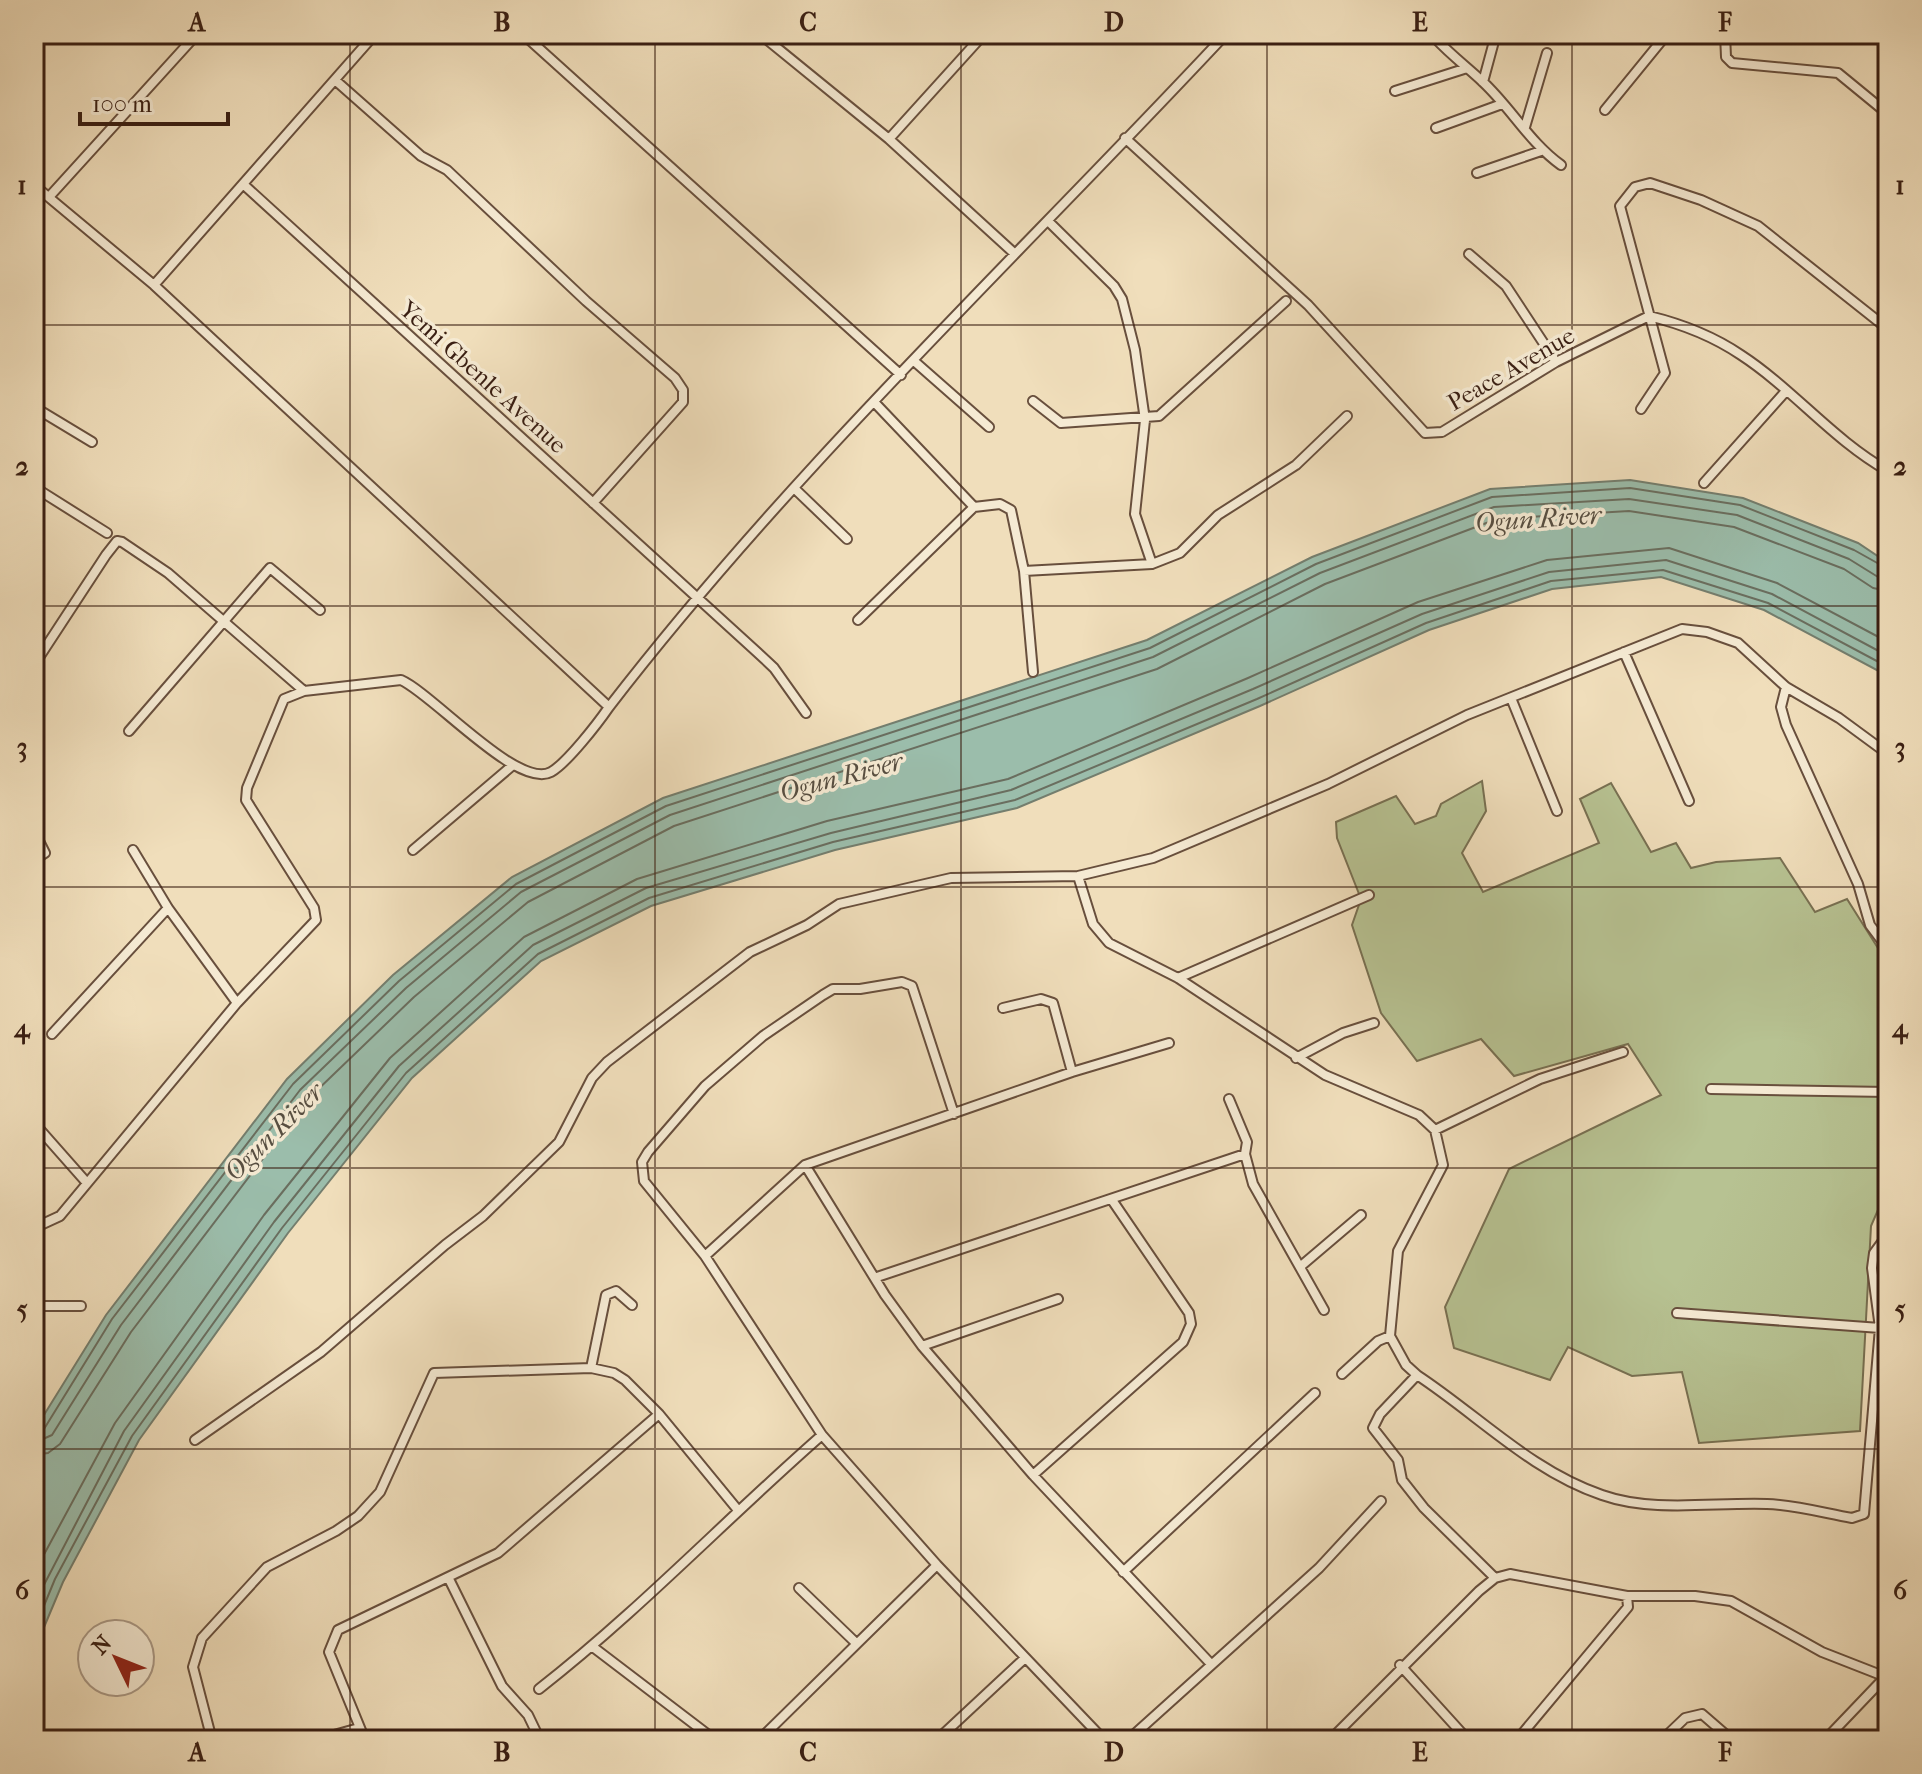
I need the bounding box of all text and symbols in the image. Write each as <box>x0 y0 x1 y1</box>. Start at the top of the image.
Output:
text: A <box>187 7 207 38</box>
text: B <box>494 7 511 38</box>
text: C <box>799 7 817 38</box>
text: D <box>1104 7 1124 38</box>
text: E <box>1412 7 1428 38</box>
text: F <box>1717 7 1732 38</box>
scale bar <box>80 76 228 126</box>
text: 100 m <box>92 90 152 118</box>
text: 1 <box>17 170 27 201</box>
text: 1 <box>1895 170 1905 201</box>
street label: Yemi Gbenle Avenue <box>393 294 572 459</box>
street label: Peace Avenue <box>1443 321 1580 417</box>
text: 2 <box>15 451 29 482</box>
text: 2 <box>1893 451 1907 482</box>
water label: Ogun River <box>1474 499 1604 539</box>
text: 3 <box>17 732 27 763</box>
text: 3 <box>1895 732 1905 763</box>
water label: Ogun River <box>776 745 908 808</box>
text: 4 <box>13 1013 31 1045</box>
text: 4 <box>1891 1013 1909 1045</box>
water label: Ogun River <box>218 1075 331 1188</box>
text: 5 <box>16 1294 28 1325</box>
text: 5 <box>1894 1294 1906 1325</box>
text: 6 <box>15 1575 30 1606</box>
text: 6 <box>1893 1575 1908 1606</box>
north arrow <box>76 1618 156 1698</box>
text: N <box>87 1630 118 1660</box>
text: A <box>187 1737 207 1768</box>
text: B <box>494 1737 511 1768</box>
text: C <box>799 1737 817 1768</box>
text: D <box>1104 1737 1124 1768</box>
text: E <box>1412 1737 1428 1768</box>
text: F <box>1717 1737 1732 1768</box>

